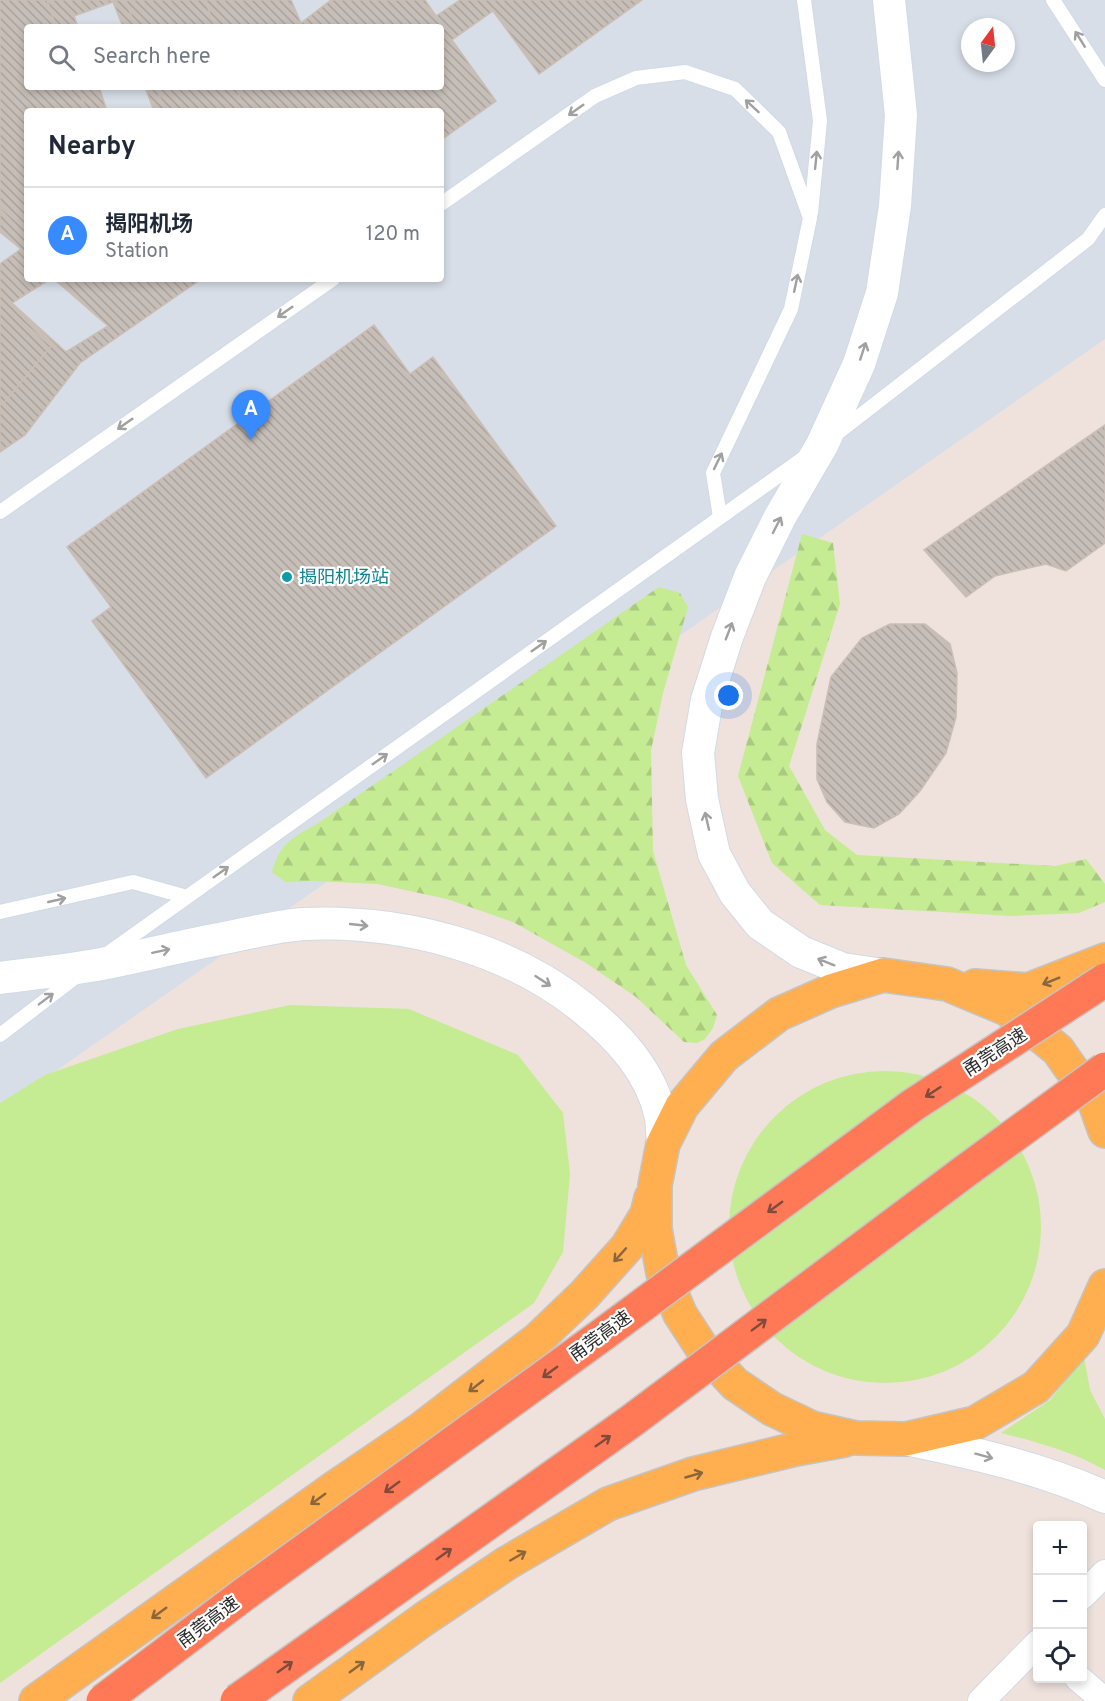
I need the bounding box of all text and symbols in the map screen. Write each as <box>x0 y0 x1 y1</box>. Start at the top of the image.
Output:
north arrow <box>961 18 1015 72</box>
search box <box>24 24 444 90</box>
one-way arrow <box>1073 31 1086 48</box>
icon: search <box>45 41 78 74</box>
text: Search here <box>93 44 211 71</box>
one-way arrow <box>745 99 760 113</box>
one-way arrow <box>568 104 584 116</box>
text: Nearby <box>48 131 136 164</box>
one-way arrow <box>811 150 822 170</box>
one-way arrow <box>893 150 904 170</box>
text: 揭阳机场 <box>105 212 193 239</box>
text: A <box>60 222 75 248</box>
text: 120 m <box>366 222 420 248</box>
text: Station <box>105 239 169 265</box>
one-way arrow <box>791 273 803 292</box>
one-way arrow <box>278 306 294 318</box>
one-way arrow <box>858 342 869 361</box>
pin: A <box>232 390 270 440</box>
one-way arrow <box>118 418 134 430</box>
one-way arrow <box>713 452 725 470</box>
one-way arrow <box>771 516 783 534</box>
place label: 揭阳机场站 <box>299 567 389 590</box>
marker: 揭阳机场站 <box>280 570 294 584</box>
one-way arrow <box>724 622 735 640</box>
one-way arrow <box>530 640 547 652</box>
your location <box>714 681 743 710</box>
one-way arrow <box>372 753 388 765</box>
one-way arrow <box>701 811 712 831</box>
one-way arrow <box>213 866 229 878</box>
one-way arrow <box>47 894 66 905</box>
one-way arrow <box>348 919 368 930</box>
one-way arrow <box>151 945 170 956</box>
one-way arrow <box>818 956 836 967</box>
one-way arrow <box>535 975 551 987</box>
one-way arrow <box>1042 977 1060 988</box>
one-way arrow <box>38 993 54 1006</box>
street label: 甬莞高速 <box>959 1024 1032 1083</box>
one-way arrow <box>925 1086 941 1098</box>
one-way arrow <box>767 1200 783 1213</box>
one-way arrow <box>613 1247 627 1262</box>
street label: 甬莞高速 <box>565 1307 637 1368</box>
one-way arrow <box>751 1318 767 1331</box>
one-way arrow <box>543 1366 559 1378</box>
one-way arrow <box>469 1380 485 1393</box>
one-way arrow <box>594 1435 610 1447</box>
one-way arrow <box>974 1450 993 1462</box>
one-way arrow <box>684 1469 703 1480</box>
one-way arrow <box>385 1480 401 1493</box>
one-way arrow <box>310 1493 326 1505</box>
map controls <box>1033 1521 1087 1683</box>
button: + <box>1033 1521 1087 1575</box>
one-way arrow <box>435 1548 452 1560</box>
one-way arrow <box>509 1550 526 1562</box>
button: − <box>1033 1575 1087 1629</box>
street label: 甬莞高速 <box>173 1592 245 1654</box>
one-way arrow <box>152 1607 168 1619</box>
button: locate <box>1033 1629 1087 1683</box>
one-way arrow <box>277 1661 293 1673</box>
one-way arrow <box>349 1661 365 1673</box>

